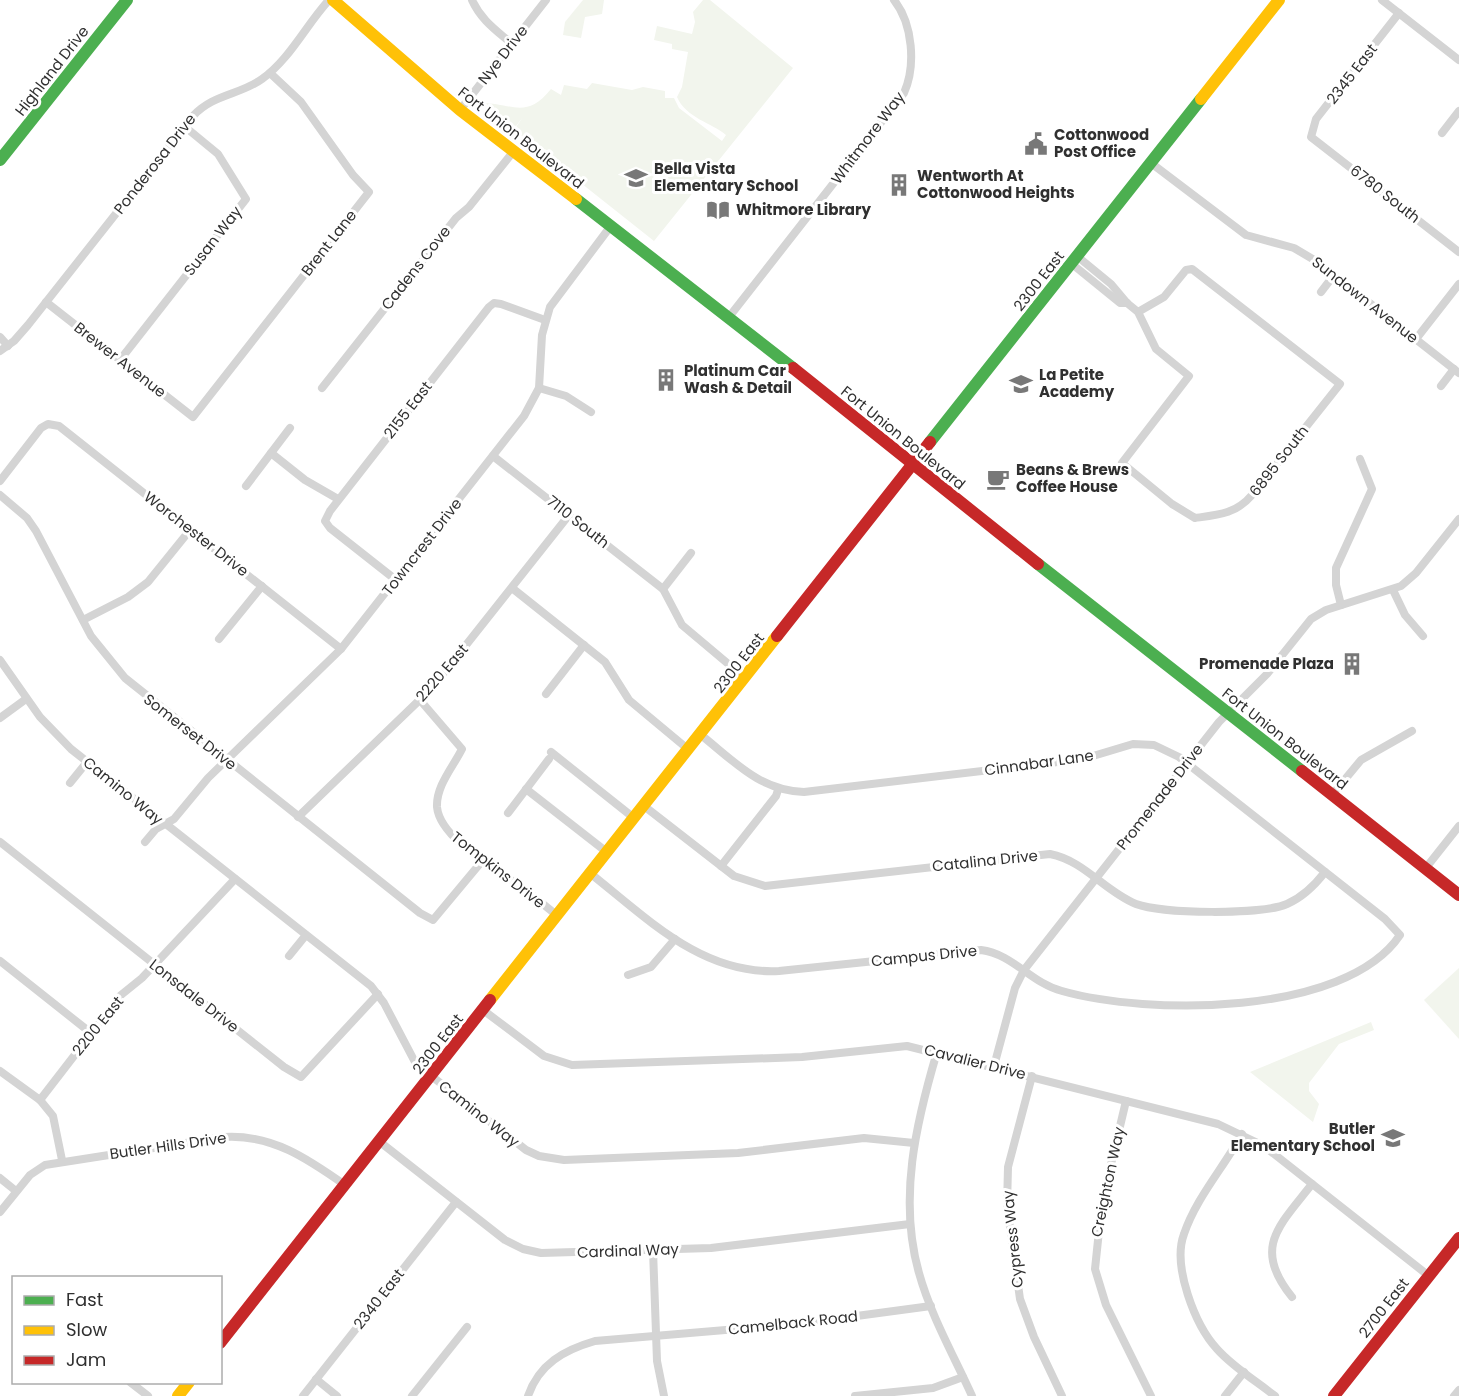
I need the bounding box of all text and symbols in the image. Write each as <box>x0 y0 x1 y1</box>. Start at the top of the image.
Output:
street label: Highland Drive <box>10 21 93 120</box>
street label: Nye Drive <box>473 21 532 89</box>
street label: 2345 East <box>1321 39 1382 108</box>
street label: Fort Union Boulevard <box>454 82 589 193</box>
street label: Whitmore Way <box>826 87 910 188</box>
street label: Ponderosa Drive <box>109 109 200 218</box>
place label: Cottonwood Post Office <box>1054 124 1149 162</box>
public building icon: Cottonwood Post Office <box>1023 131 1049 157</box>
place label: Bella Vista Elementary School <box>654 158 798 196</box>
street label: 6780 South <box>1346 160 1425 228</box>
school or university icon: Bella Vista Elementary School <box>623 165 649 191</box>
place label: Wentworth At Cottonwood Heights <box>917 165 1075 203</box>
building icon: Wentworth At Cottonwood Heights <box>886 172 912 198</box>
library icon: Whitmore Library <box>705 197 731 223</box>
place label: Whitmore Library <box>736 199 871 220</box>
street label: Susan Way <box>179 201 247 280</box>
street label: Brent Lane <box>296 205 361 280</box>
street label: Cadens Cove <box>376 221 455 314</box>
street label: 2300 East <box>1008 246 1069 315</box>
street label: Sundown Avenue <box>1308 251 1423 348</box>
street label: Brewer Avenue <box>70 317 171 402</box>
place label: Platinum Car Wash & Detail <box>684 360 792 398</box>
place label: La Petite Academy <box>1039 364 1115 402</box>
building icon: Platinum Car Wash & Detail <box>653 367 679 393</box>
school or university icon: La Petite Academy <box>1008 371 1034 397</box>
street label: 2155 East <box>379 377 437 443</box>
street label: Fort Union Boulevard <box>837 381 970 494</box>
street label: 6895 South <box>1244 421 1313 501</box>
place label: Beans & Brews Coffee House <box>1016 459 1129 497</box>
cafe icon: Beans & Brews Coffee House <box>985 466 1011 492</box>
street label: Worchester Drive <box>140 486 253 581</box>
street label: 7110 South <box>543 490 614 553</box>
street label: Towncrest Drive <box>377 494 466 600</box>
street label: 2300 East <box>708 628 769 697</box>
street label: 2220 East <box>411 639 473 706</box>
building icon: Promenade Plaza <box>1339 651 1365 677</box>
place label: Promenade Plaza <box>1199 653 1334 674</box>
street label: Fort Union Boulevard <box>1218 683 1353 794</box>
street label: Somerset Drive <box>139 689 241 775</box>
street label: Promenade Drive <box>1111 739 1208 854</box>
street label: Cinnabar Lane <box>983 744 1095 781</box>
street label: Camino Way <box>79 752 168 830</box>
street label: Tompkins Drive <box>447 826 550 913</box>
street label: Catalina Drive <box>931 845 1039 876</box>
street label: Campus Drive <box>870 940 978 972</box>
street label: Lonsdale Drive <box>145 954 243 1037</box>
street label: 2200 East <box>67 991 128 1060</box>
street label: 2300 East <box>407 1009 468 1078</box>
street label: Cavalier Drive <box>922 1039 1028 1084</box>
street label: Camino Way <box>435 1075 525 1152</box>
place label: Butler Elementary School <box>1231 1118 1376 1156</box>
street label: Creighton Way <box>1086 1124 1130 1239</box>
school or university icon: Butler Elementary School <box>1380 1125 1406 1151</box>
street label: Butler Hills Drive <box>108 1127 228 1164</box>
street label: Cypress Way <box>997 1189 1028 1289</box>
street label: Cardinal Way <box>577 1238 680 1263</box>
street label: 2340 East <box>348 1264 409 1333</box>
street label: 2700 East <box>1354 1273 1414 1342</box>
legend <box>12 1276 222 1384</box>
text: Fast <box>66 1287 103 1312</box>
street label: Camelback Road <box>727 1305 859 1340</box>
text: Slow <box>66 1317 108 1342</box>
text: Jam <box>66 1347 106 1372</box>

